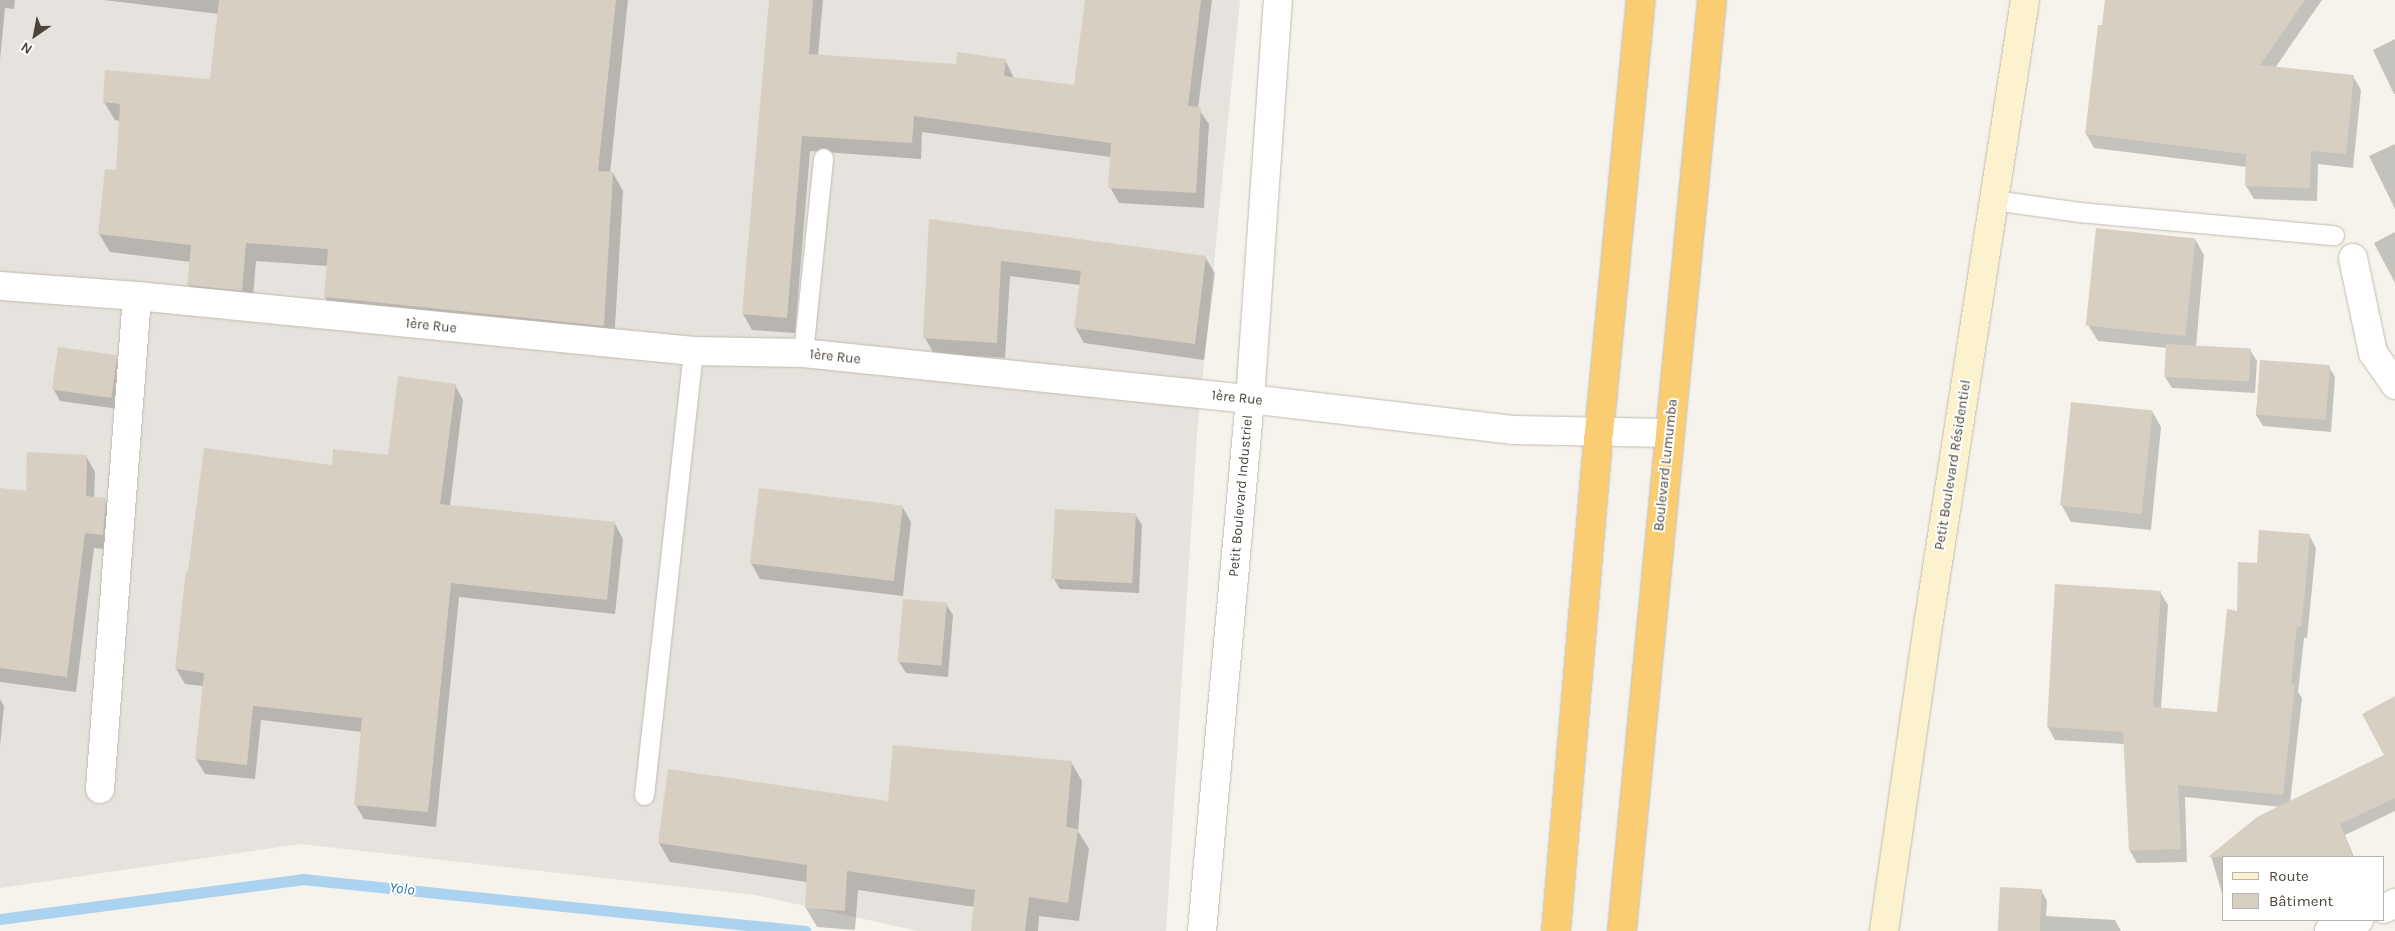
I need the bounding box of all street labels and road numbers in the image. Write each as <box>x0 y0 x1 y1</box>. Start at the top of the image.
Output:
street label: 1ère Rue <box>404 315 458 337</box>
street label: 1ère Rue <box>808 346 862 368</box>
street label: Petit Boulevard Résidentiel <box>1931 379 1975 551</box>
street label: 1ère Rue <box>1210 387 1264 409</box>
street label: Boulevard Lumumba <box>1651 398 1681 532</box>
street label: Petit Boulevard Industriel <box>1226 414 1256 578</box>

